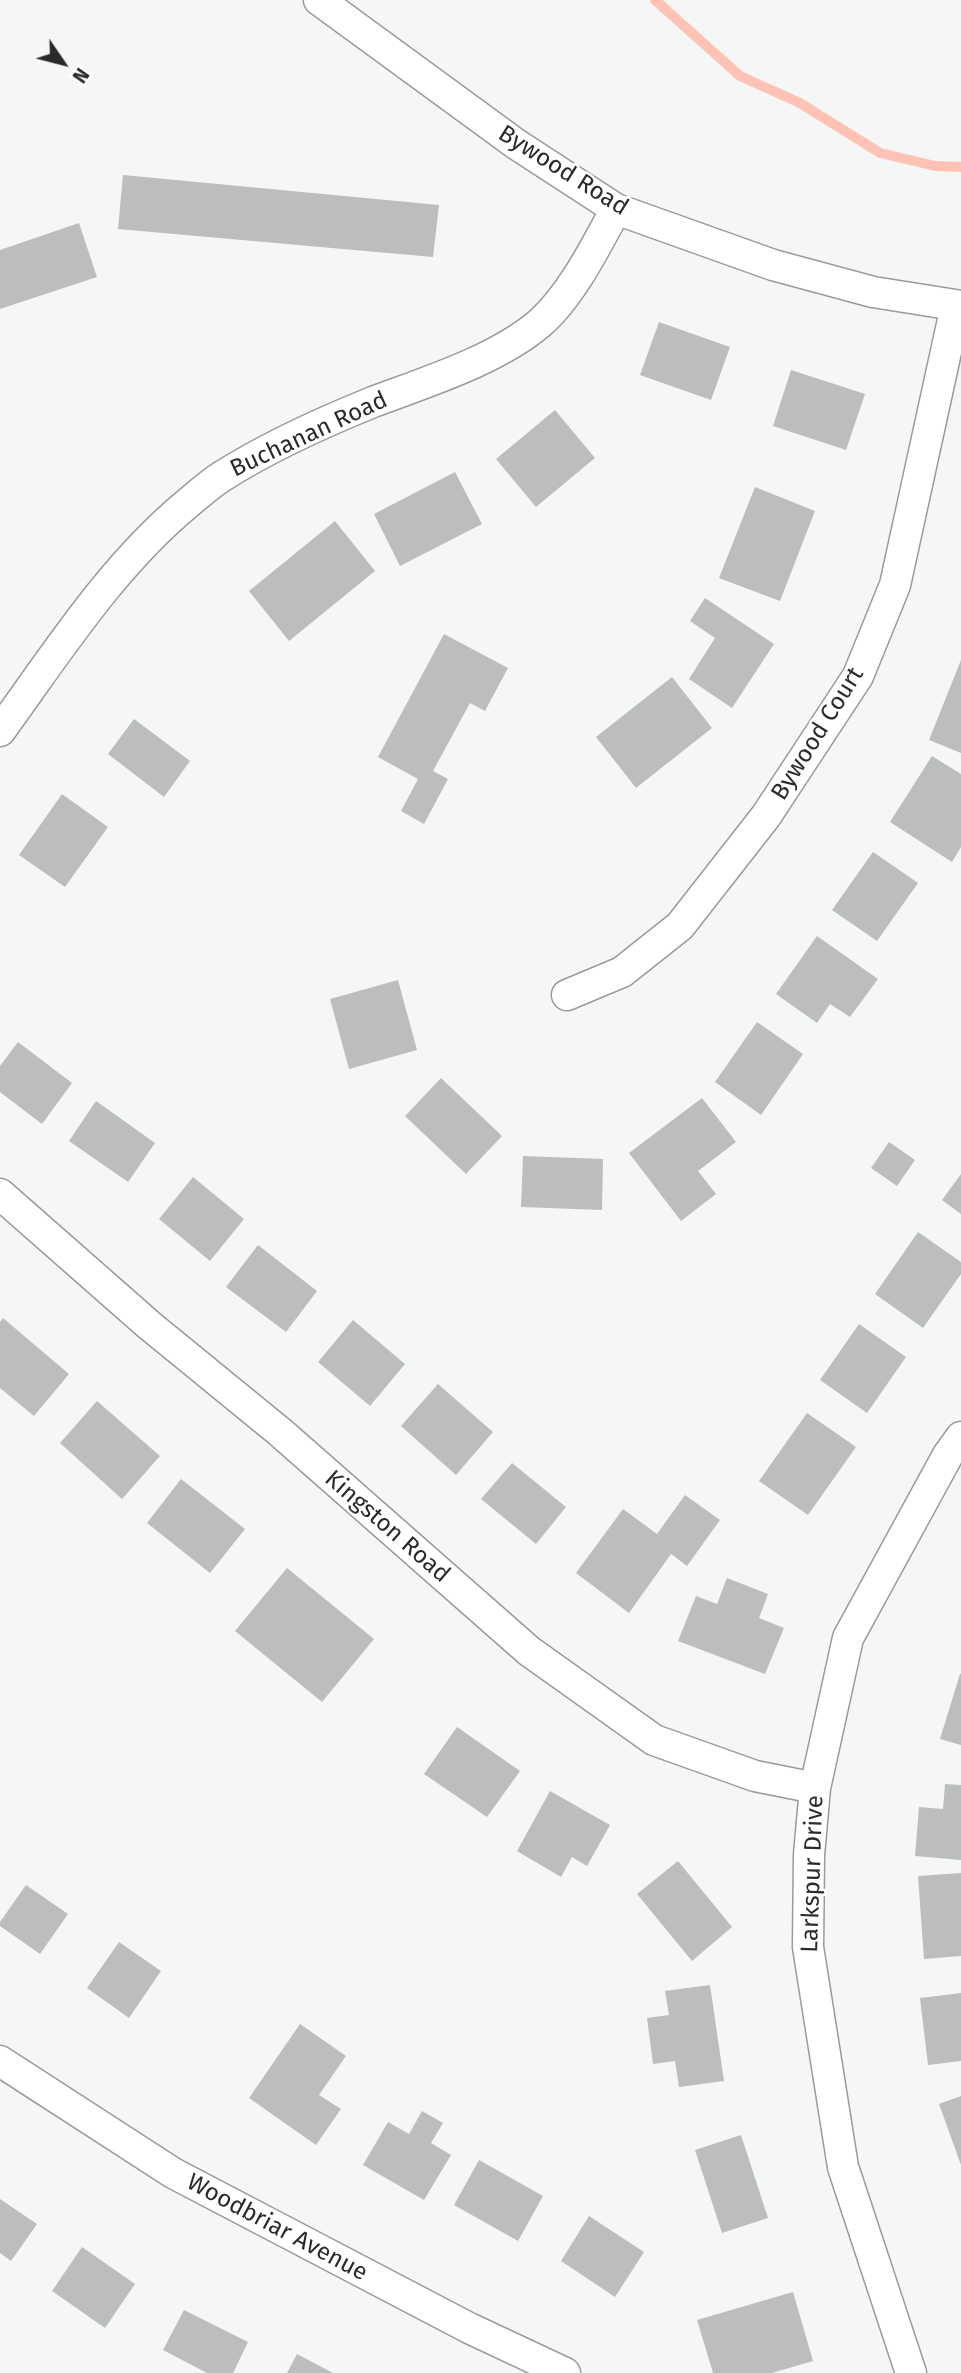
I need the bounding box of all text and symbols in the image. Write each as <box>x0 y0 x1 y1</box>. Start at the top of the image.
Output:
north arrow <box>28 28 98 98</box>
text: N <box>68 64 94 87</box>
street label: Bywood Road <box>493 120 633 222</box>
street label: Buchanan Road <box>226 386 392 484</box>
street label: Bywood Court <box>766 662 870 806</box>
street label: Kingston Road <box>318 1465 456 1589</box>
street label: Larkspur Drive <box>796 1795 830 1953</box>
street label: Woodbriar Avenue <box>182 2168 372 2288</box>

